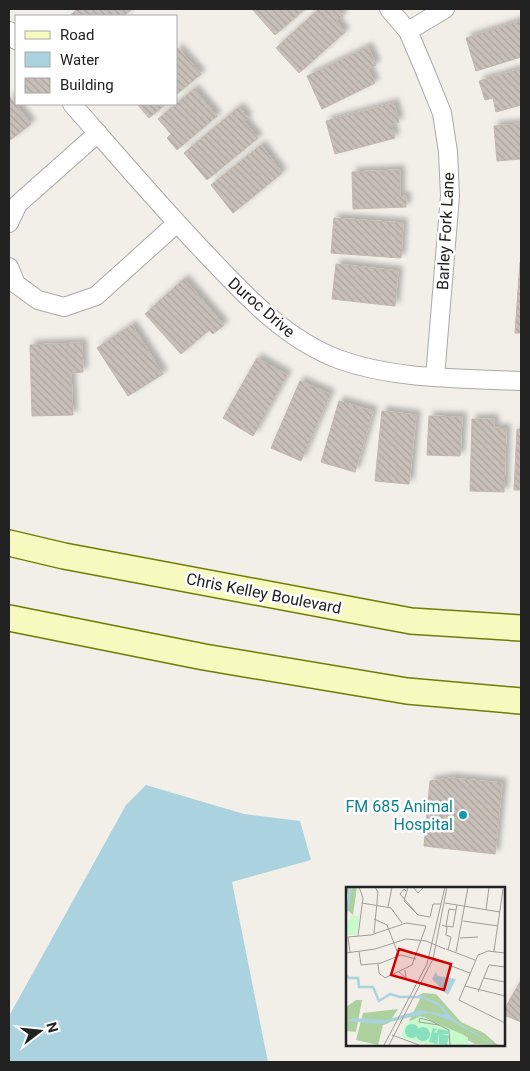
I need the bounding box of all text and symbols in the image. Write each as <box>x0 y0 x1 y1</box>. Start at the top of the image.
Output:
legend <box>15 15 178 105</box>
text: Road <box>60 26 94 44</box>
text: Water <box>60 51 99 69</box>
text: Building <box>60 76 114 94</box>
street label: Barley Fork Lane <box>433 172 458 290</box>
street label: Duroc Drive <box>224 273 299 341</box>
street label: Chris Kelley Boulevard <box>185 569 343 618</box>
place label: FM 685 Animal Hospital <box>345 797 453 834</box>
marker: FM 685 Animal Hospital <box>457 809 469 821</box>
inset map <box>346 887 505 1046</box>
north arrow <box>15 1006 65 1056</box>
text: N <box>43 1020 62 1034</box>

